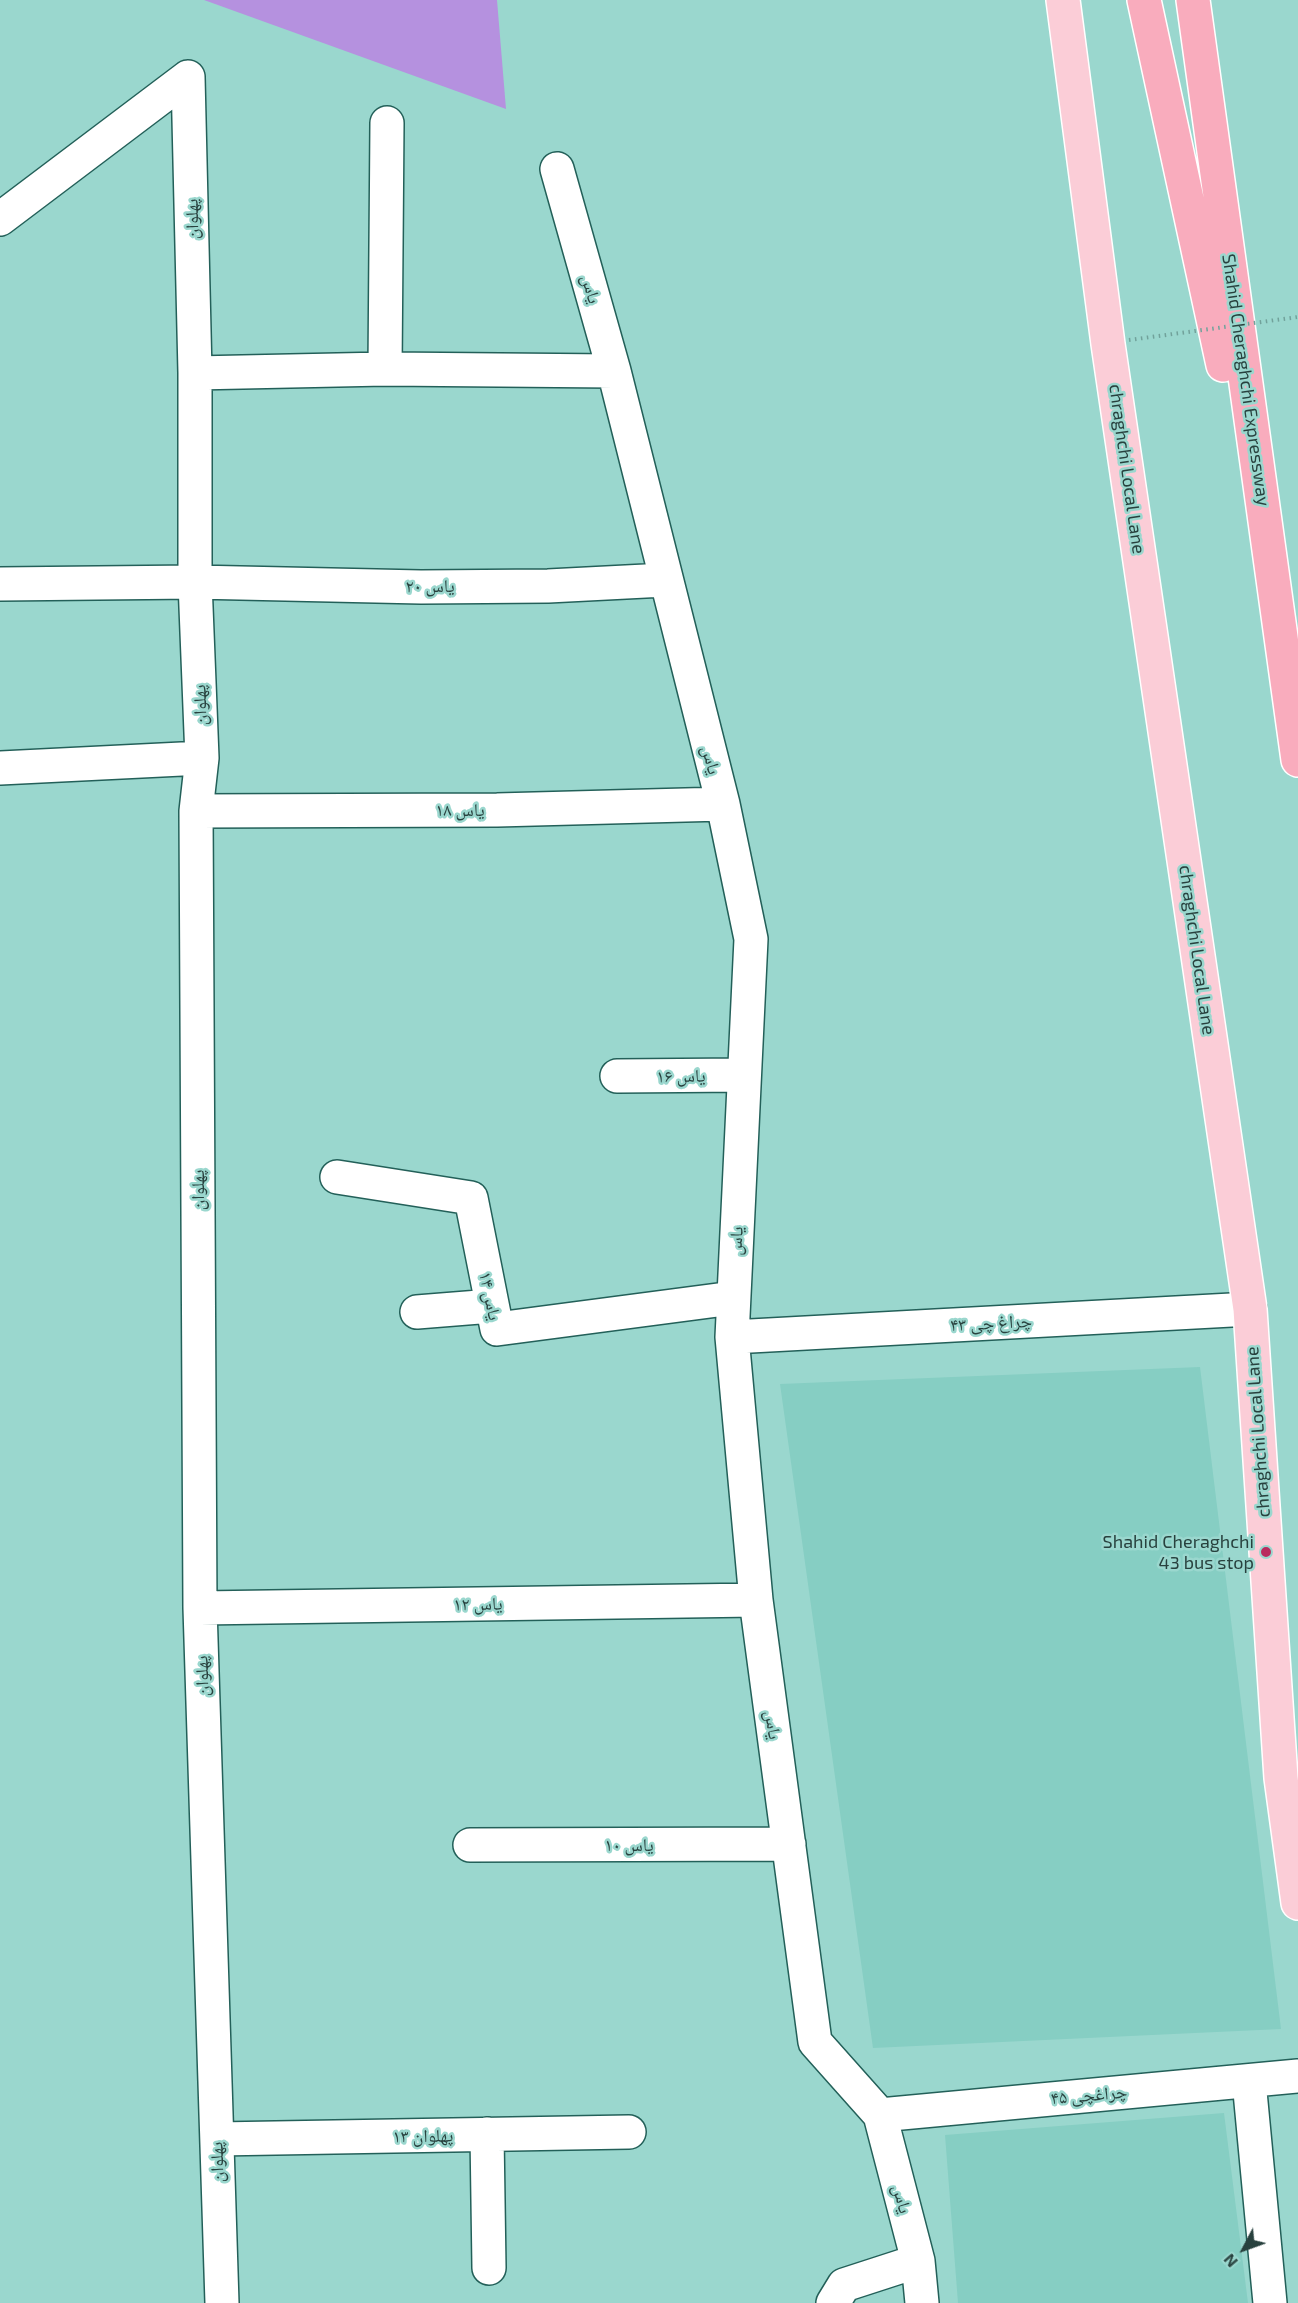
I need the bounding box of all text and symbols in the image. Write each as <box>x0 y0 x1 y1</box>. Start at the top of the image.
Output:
street label: پهلوان <box>181 198 203 240</box>
street label: Shahid Cheraghchi Expressway <box>1218 252 1274 508</box>
street label: یاس <box>577 272 605 306</box>
street label: chraghchi Local Lane <box>1104 383 1150 555</box>
street label: یاس ۲۰ <box>405 575 455 597</box>
street label: پهلوان <box>188 684 212 726</box>
street label: یاس <box>697 743 725 777</box>
street label: یاس ۱۸ <box>435 799 485 821</box>
street label: chraghchi Local Lane <box>1174 864 1220 1036</box>
street label: یاس ۱۶ <box>656 1065 706 1087</box>
street label: پهلوان <box>187 1170 209 1210</box>
street label: یاس <box>724 1226 748 1256</box>
street label: یاس ۱۴ <box>474 1270 506 1322</box>
street label: چراغ چی ۴۳ <box>950 1310 1032 1336</box>
street label: chraghchi Local Lane <box>1241 1346 1275 1518</box>
place label: Shahid Cheraghchi 43 bus stop <box>1103 1531 1254 1574</box>
marker: Shahid Cheraghchi 43 bus stop <box>1259 1545 1273 1559</box>
street label: یاس ۱۲ <box>453 1593 503 1615</box>
street label: پهلوان <box>190 1655 214 1697</box>
street label: یاس <box>760 1709 786 1741</box>
street label: یاس ۱۰ <box>604 1834 654 1856</box>
street label: چراغچی ۴۵ <box>1050 2081 1128 2109</box>
street label: پهلوان ۱۳ <box>392 2125 454 2147</box>
street label: پهلوان <box>205 2141 229 2183</box>
street label: یاس <box>888 2182 916 2216</box>
north arrow <box>1214 2219 1274 2279</box>
text: N <box>1219 2251 1241 2272</box>

